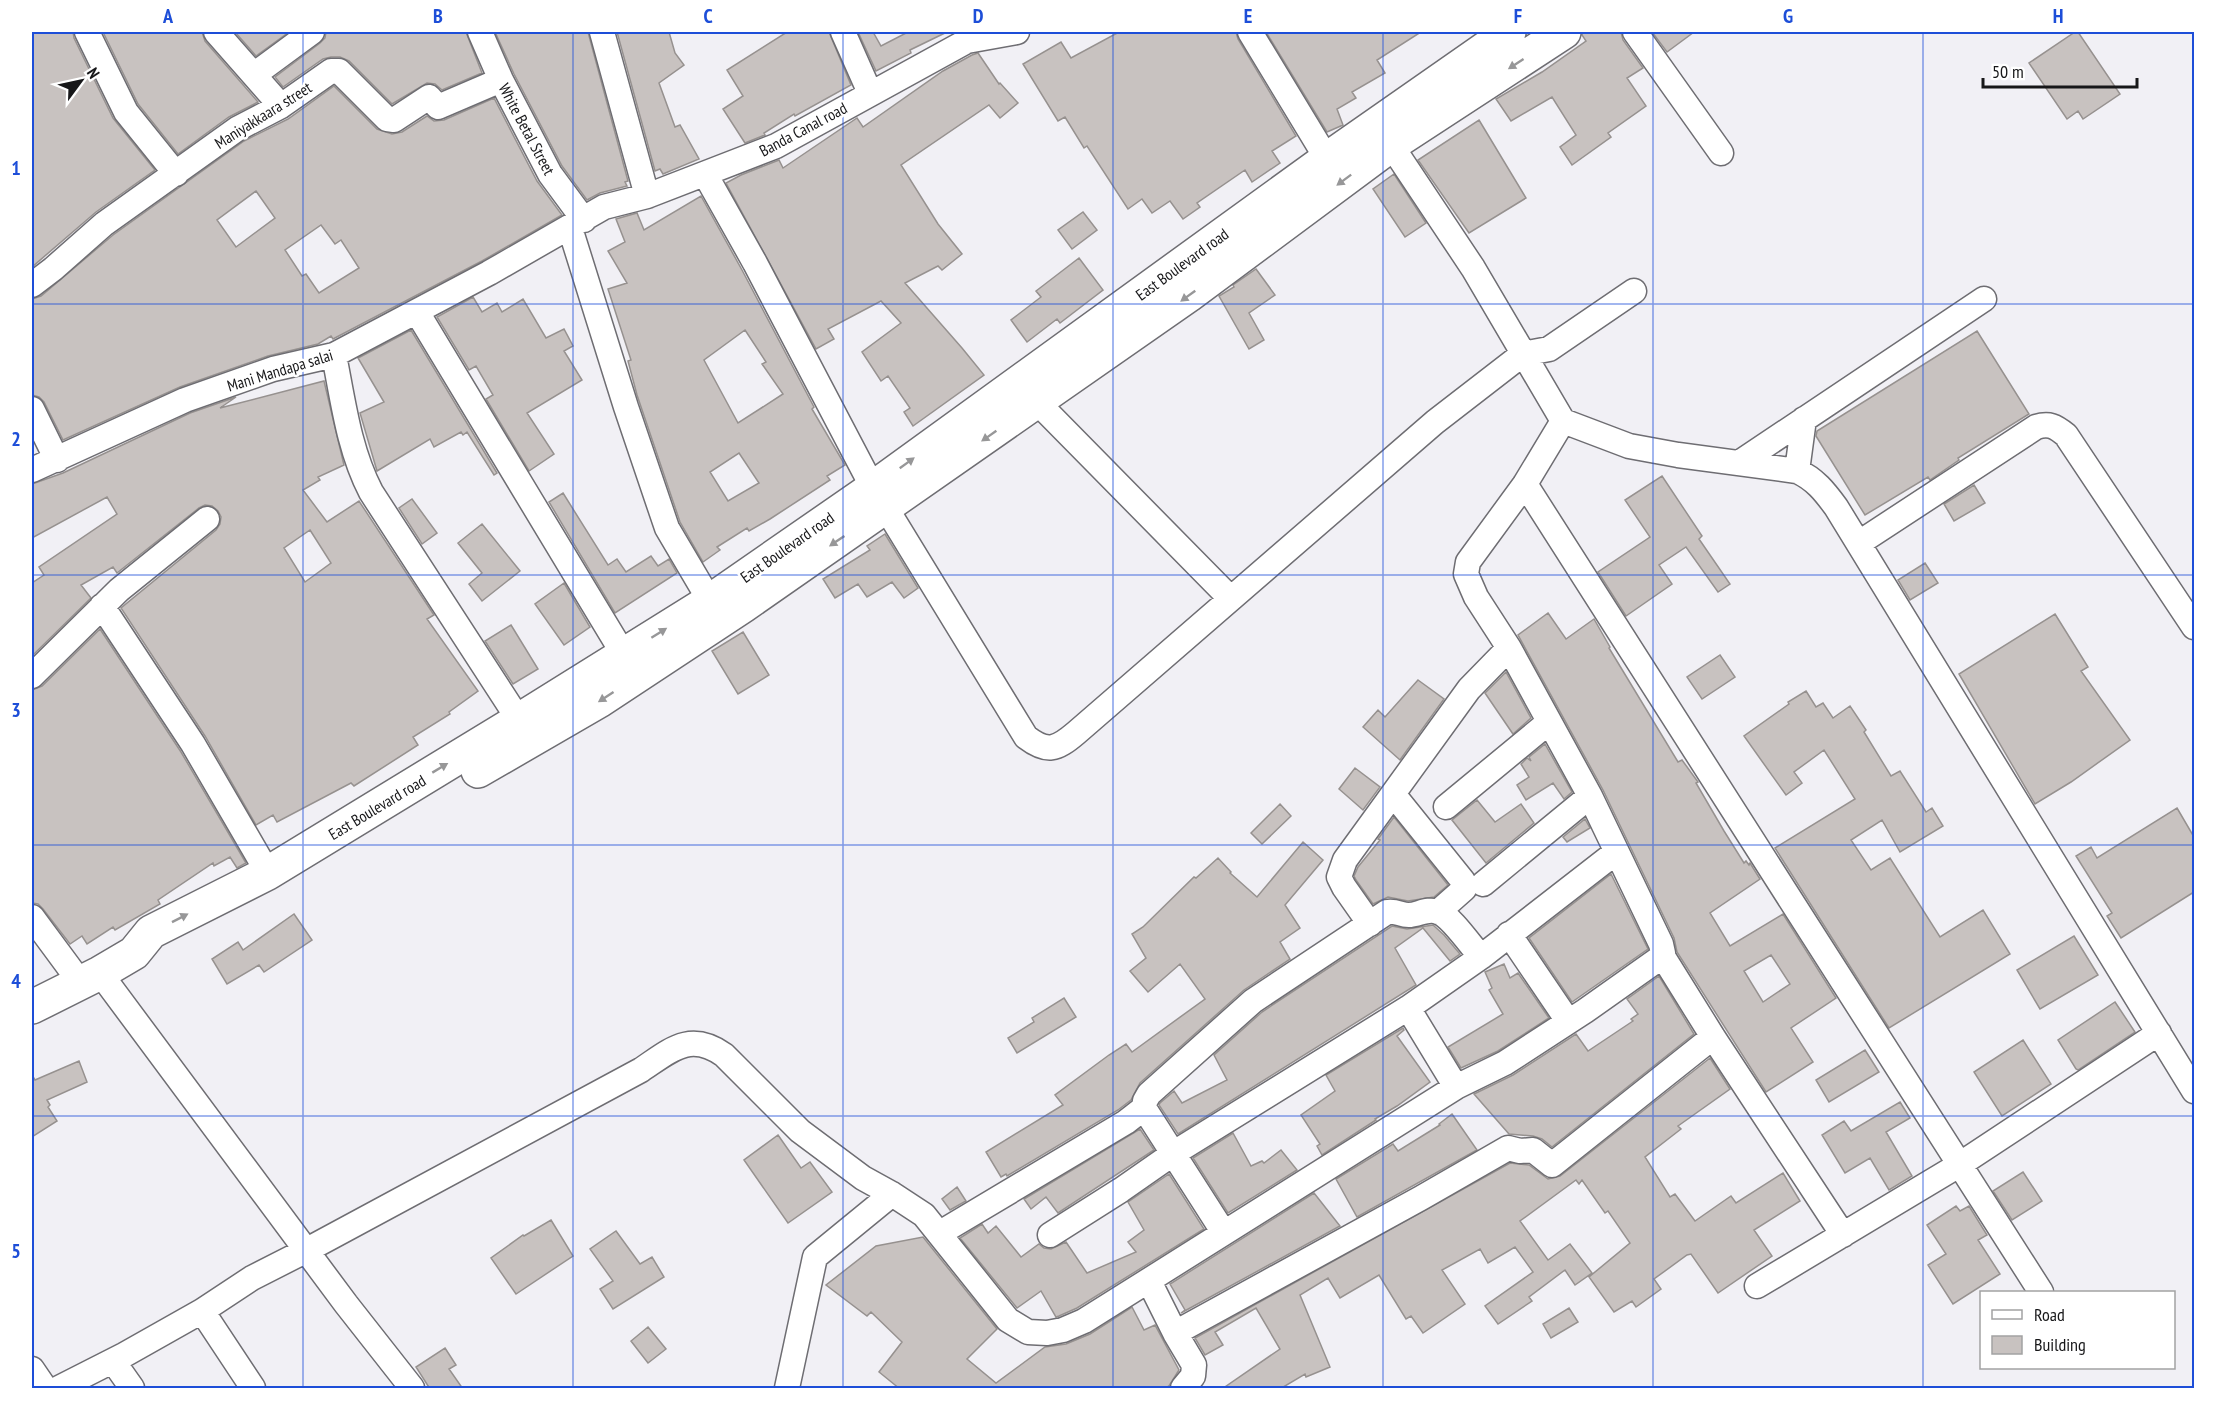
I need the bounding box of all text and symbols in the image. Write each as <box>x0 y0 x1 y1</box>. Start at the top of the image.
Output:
text: A <box>162 3 174 29</box>
text: B <box>433 3 443 29</box>
text: C <box>703 3 713 29</box>
text: D <box>973 3 984 29</box>
text: E <box>1244 3 1252 29</box>
text: F <box>1514 3 1522 29</box>
text: G <box>1783 3 1793 29</box>
text: H <box>2053 3 2063 29</box>
north arrow <box>51 51 111 111</box>
scale bar <box>1983 51 2138 89</box>
one-way arrow <box>1508 58 1524 70</box>
text: 50 m <box>1992 60 2024 83</box>
text: N <box>83 64 104 82</box>
street label: Maniyakkaara street <box>211 77 316 153</box>
street label: White Betal Street <box>495 80 560 179</box>
street label: Banda Canal road <box>756 98 850 160</box>
text: 1 <box>11 155 21 181</box>
one-way arrow <box>1337 174 1353 186</box>
street label: East Boulevard road <box>1132 224 1232 304</box>
one-way arrow <box>1180 290 1196 302</box>
street label: Mani Mandapa salai <box>225 344 335 396</box>
text: 2 <box>11 426 21 452</box>
one-way arrow <box>981 430 997 441</box>
one-way arrow <box>898 457 914 469</box>
street label: East Boulevard road <box>736 507 838 587</box>
one-way arrow <box>830 535 846 547</box>
one-way arrow <box>651 627 667 638</box>
one-way arrow <box>597 691 614 702</box>
text: 3 <box>11 697 21 723</box>
one-way arrow <box>432 763 448 774</box>
street label: East Boulevard road <box>325 770 429 844</box>
one-way arrow <box>171 913 188 923</box>
text: 4 <box>11 968 21 994</box>
text: 5 <box>11 1238 21 1264</box>
legend <box>1980 1291 2175 1369</box>
text: Road <box>2034 1303 2065 1326</box>
text: Building <box>2034 1333 2086 1356</box>

